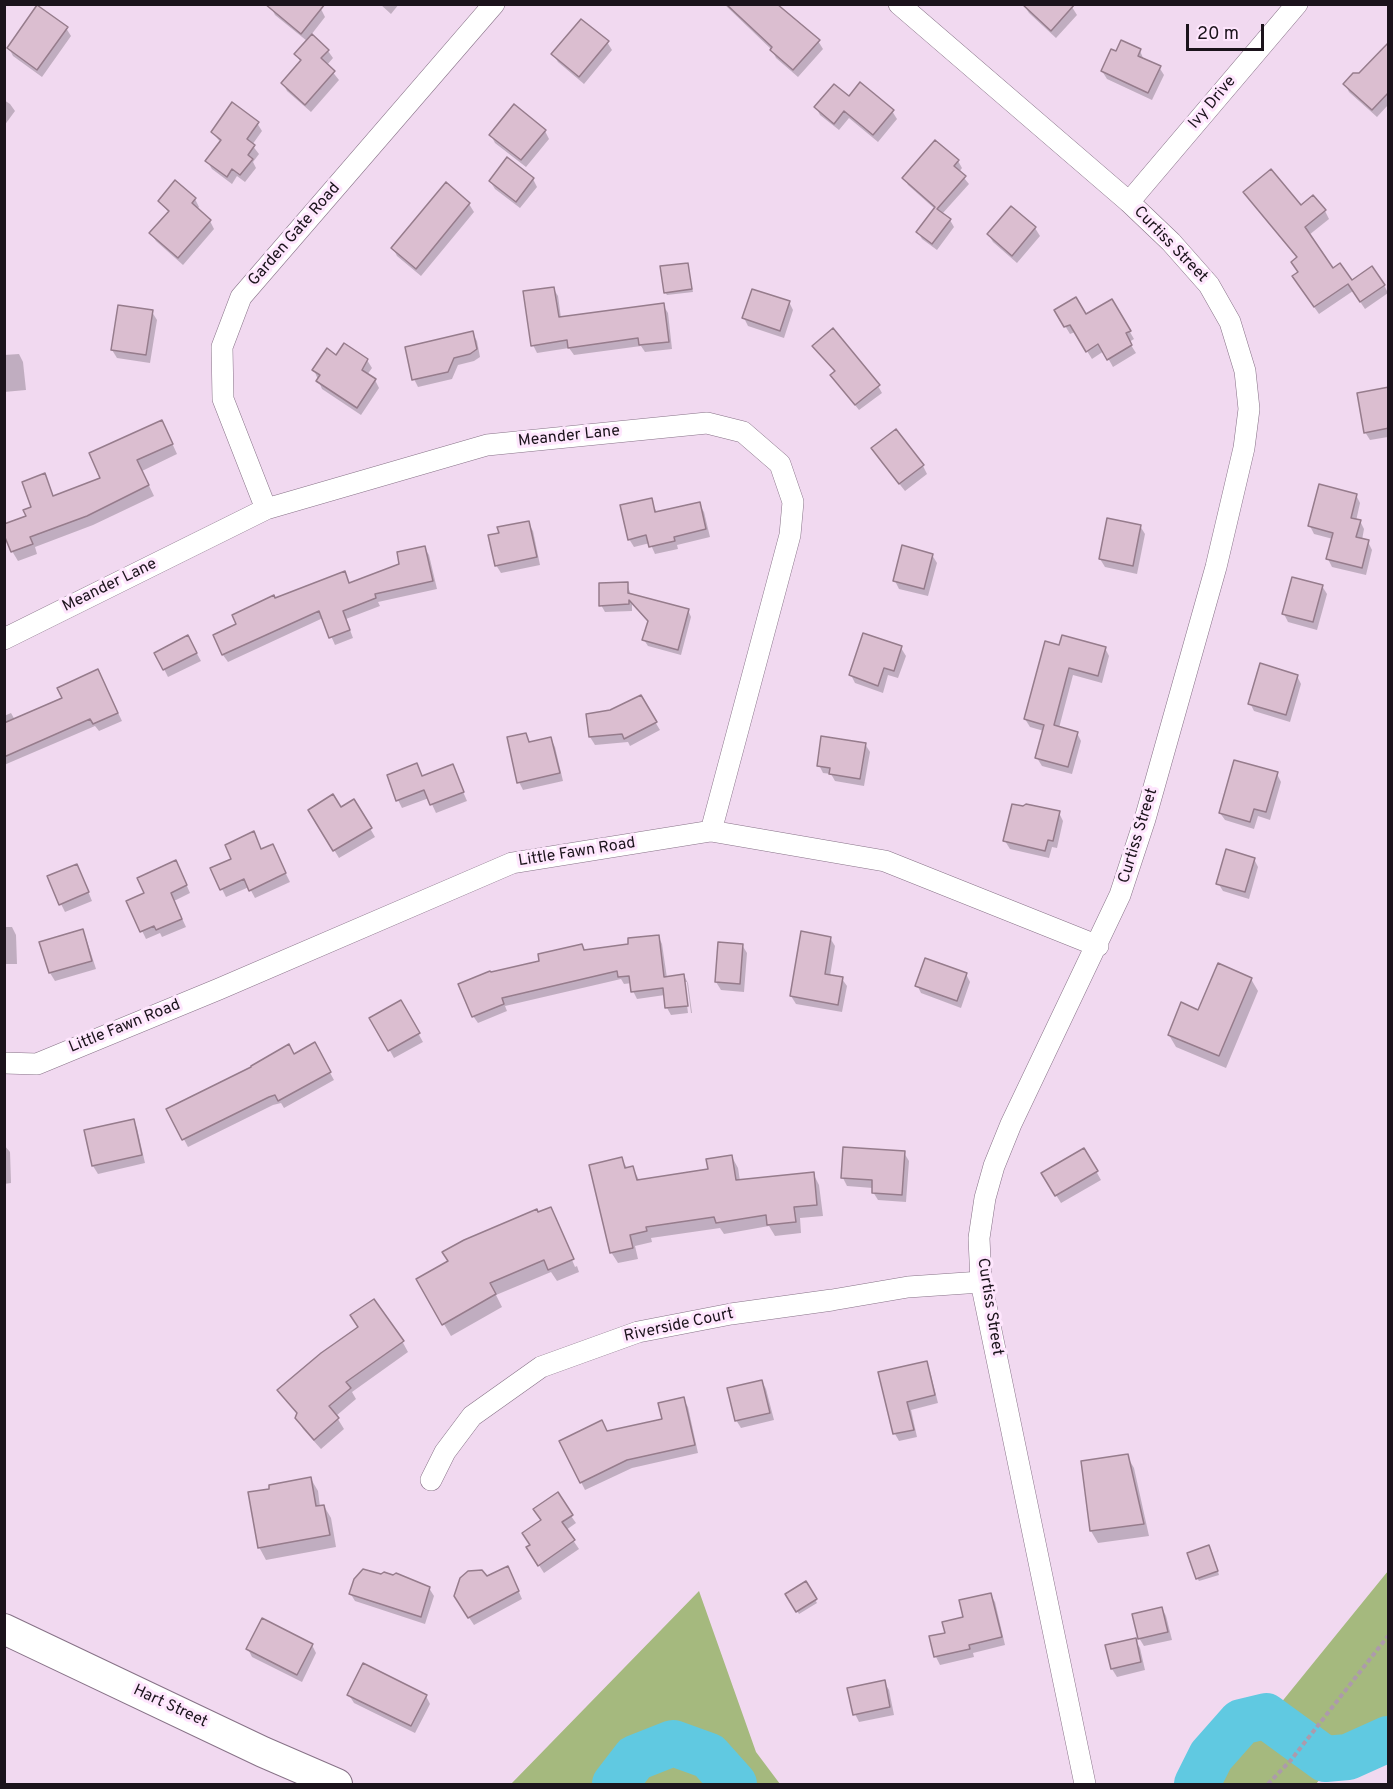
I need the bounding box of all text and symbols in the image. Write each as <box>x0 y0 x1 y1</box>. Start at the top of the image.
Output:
scale bar <box>1189 12 1267 50</box>
text: 20 m <box>1197 23 1239 46</box>
street label: Ivy Drive <box>1185 73 1241 133</box>
street label: Garden Gate Road <box>245 179 345 291</box>
street label: Curtiss Street <box>1129 203 1211 287</box>
street label: Meander Lane <box>517 422 621 452</box>
street label: Meander Lane <box>60 555 160 617</box>
street label: Curtiss Street <box>1115 786 1163 886</box>
street label: Little Fawn Road <box>517 834 637 872</box>
street label: Little Fawn Road <box>67 996 183 1058</box>
street label: Curtiss Street <box>972 1257 1006 1357</box>
street label: Riverside Court <box>622 1305 736 1347</box>
street label: Hart Street <box>130 1681 210 1733</box>

